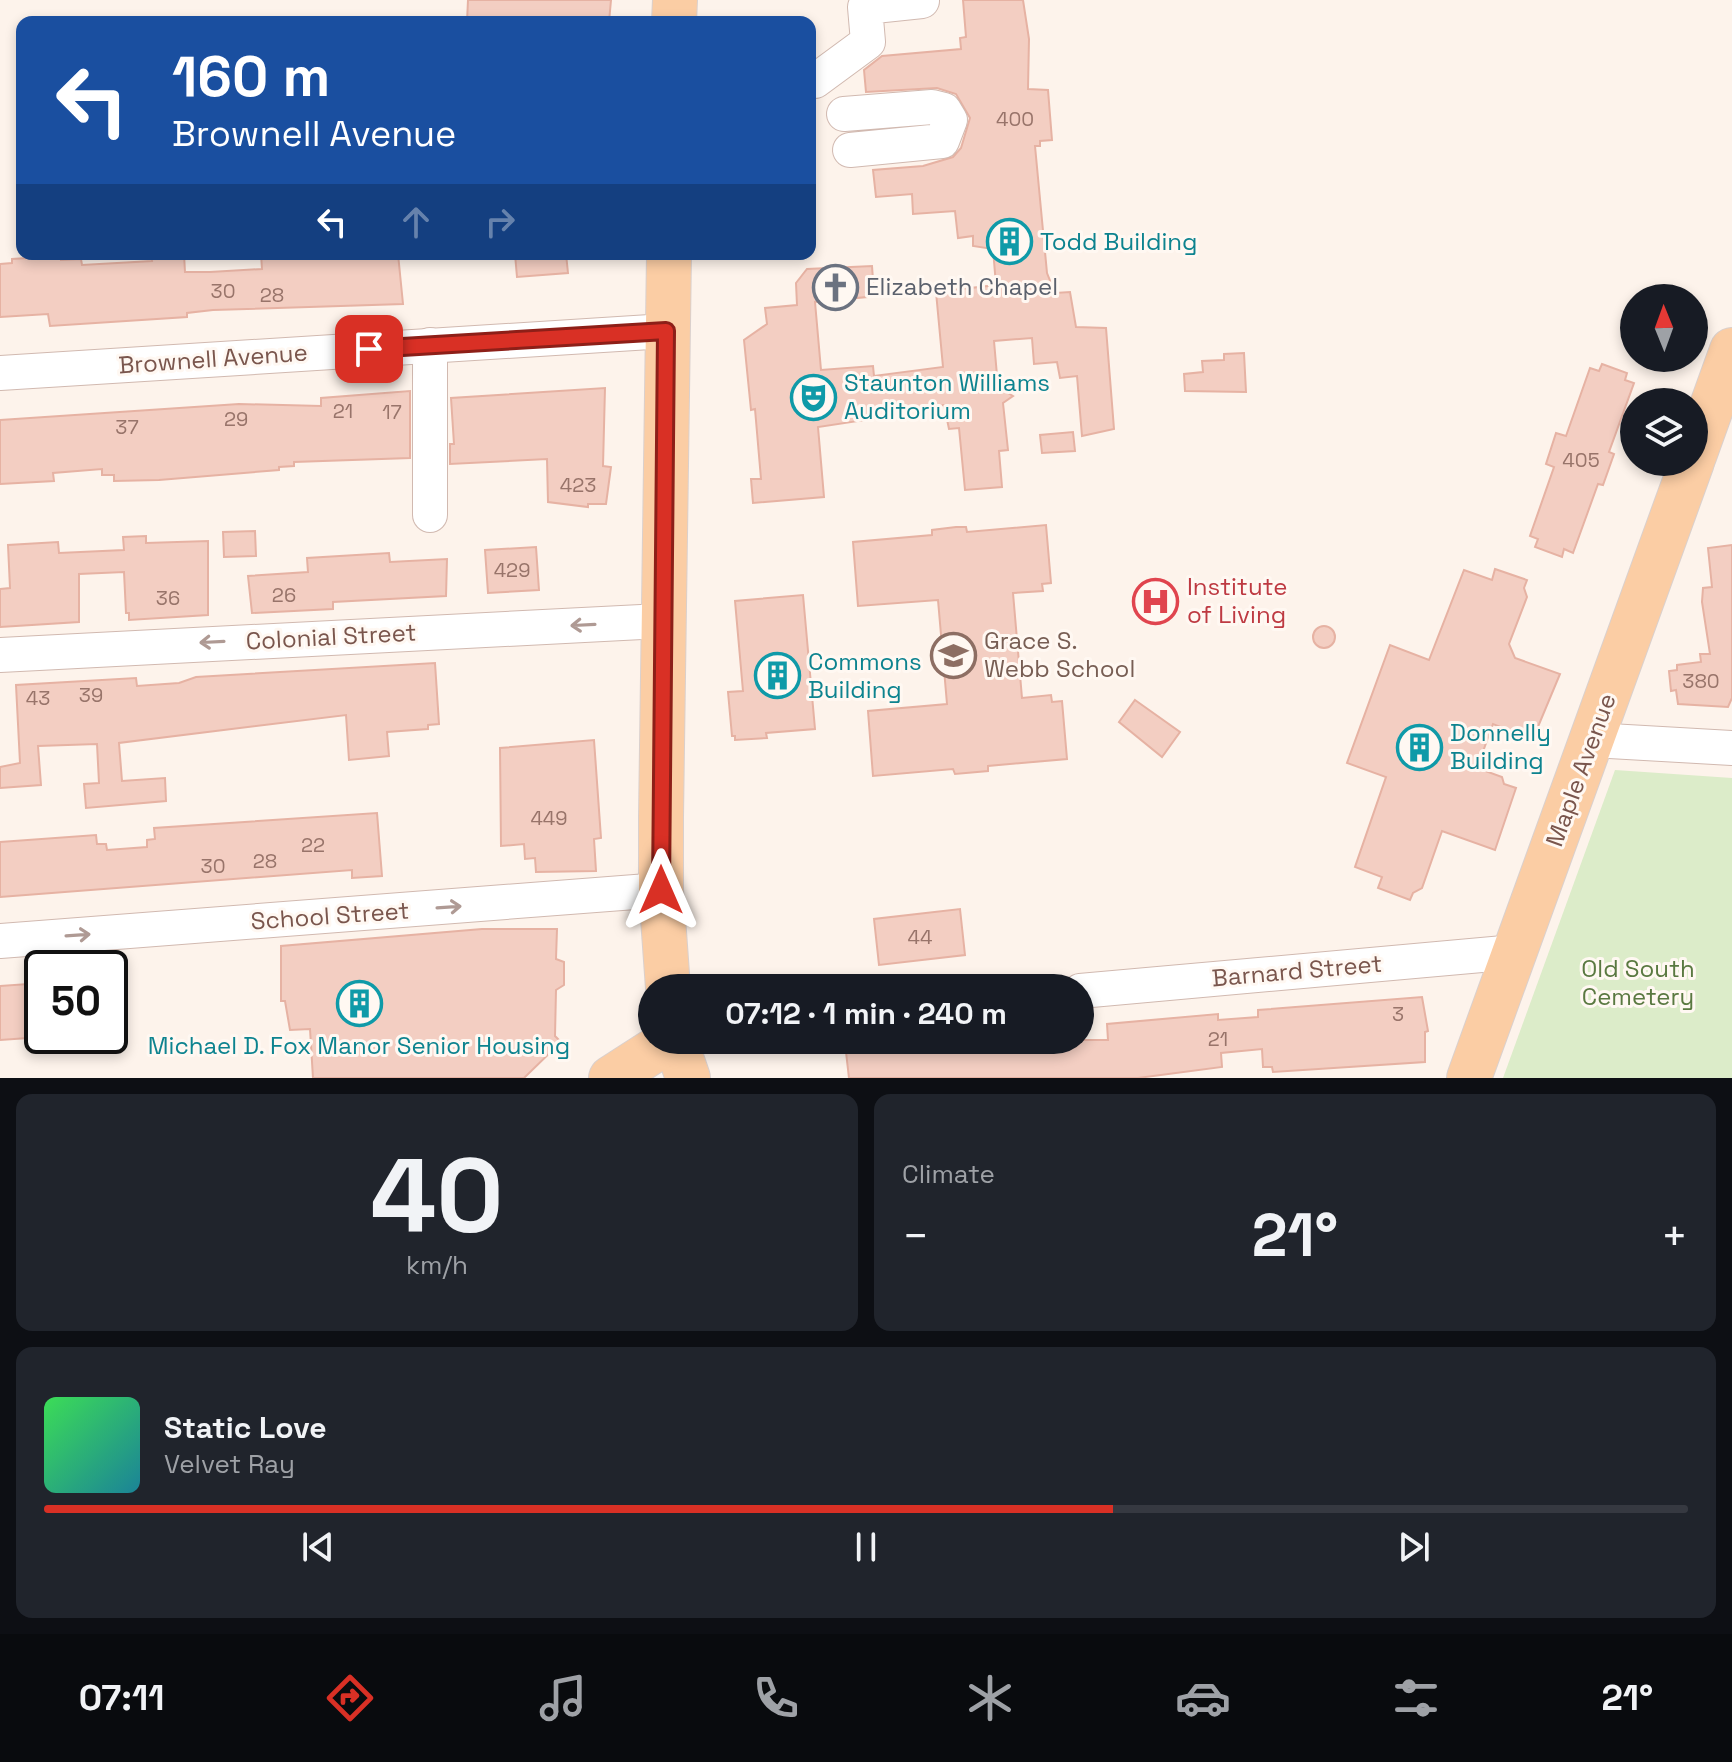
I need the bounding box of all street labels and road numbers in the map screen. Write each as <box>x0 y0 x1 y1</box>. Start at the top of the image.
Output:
street label: Brownell Avenue <box>117 336 309 381</box>
street label: Colonial Street <box>245 617 417 656</box>
street label: Maple Avenue <box>1538 689 1623 851</box>
street label: School Street <box>250 894 410 937</box>
street label: Barnard Street <box>1211 948 1383 993</box>

